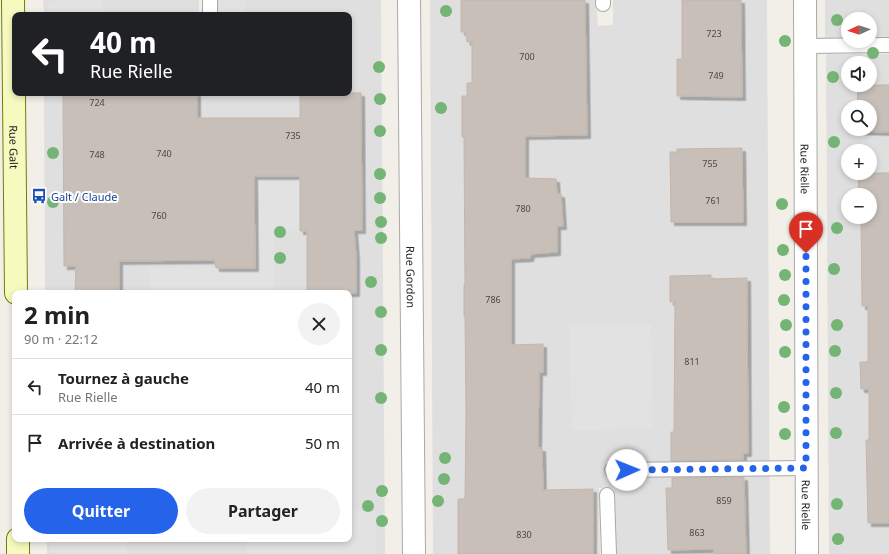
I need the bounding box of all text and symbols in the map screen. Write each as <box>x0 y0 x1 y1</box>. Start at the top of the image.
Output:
north arrow <box>841 12 877 48</box>
map controls <box>841 12 877 224</box>
text: 40 m <box>90 23 157 61</box>
house number: 723 <box>706 27 722 40</box>
icon: left <box>24 28 76 80</box>
house number: 700 <box>519 50 535 63</box>
button: sound <box>841 56 877 92</box>
text: Rue Rielle <box>90 59 173 83</box>
house number: 749 <box>708 69 724 82</box>
house number: 724 <box>89 96 105 109</box>
button: search <box>841 100 877 136</box>
street label: Rue Galt <box>7 125 22 169</box>
house number: 735 <box>285 129 301 142</box>
street label: Rue Rielle <box>798 144 813 194</box>
button: + <box>841 144 877 180</box>
house number: 740 <box>156 147 172 160</box>
house number: 748 <box>89 148 105 161</box>
house number: 755 <box>702 157 718 170</box>
bus stop icon: Galt / Claude <box>30 187 48 205</box>
button: − <box>841 188 877 224</box>
place label: Galt / Claude <box>51 189 118 204</box>
house number: 761 <box>705 194 721 207</box>
house number: 780 <box>515 202 531 215</box>
house number: 760 <box>151 209 167 222</box>
pin <box>789 212 823 253</box>
icon: arrive <box>795 218 817 240</box>
street label: Rue Gordon <box>404 246 419 308</box>
house number: 786 <box>485 293 501 306</box>
text: 2 min <box>24 298 90 331</box>
button: close <box>298 303 340 345</box>
text: 90 m · 22:12 <box>24 330 98 348</box>
house number: 811 <box>684 355 700 368</box>
text: Tournez à gauche <box>58 368 189 388</box>
icon: left <box>24 376 46 398</box>
text: 40 m <box>305 377 340 397</box>
text: Rue Rielle <box>58 388 118 406</box>
icon: arrive <box>24 432 46 454</box>
text: Arrivée à destination <box>58 433 215 453</box>
text: 50 m <box>305 433 340 453</box>
position arrow <box>606 449 648 491</box>
street label: Rue Rielle <box>799 480 814 530</box>
button: Quitter <box>24 488 178 534</box>
button: Partager <box>186 488 340 534</box>
house number: 859 <box>716 494 732 507</box>
house number: 863 <box>689 526 705 539</box>
house number: 830 <box>516 528 532 541</box>

